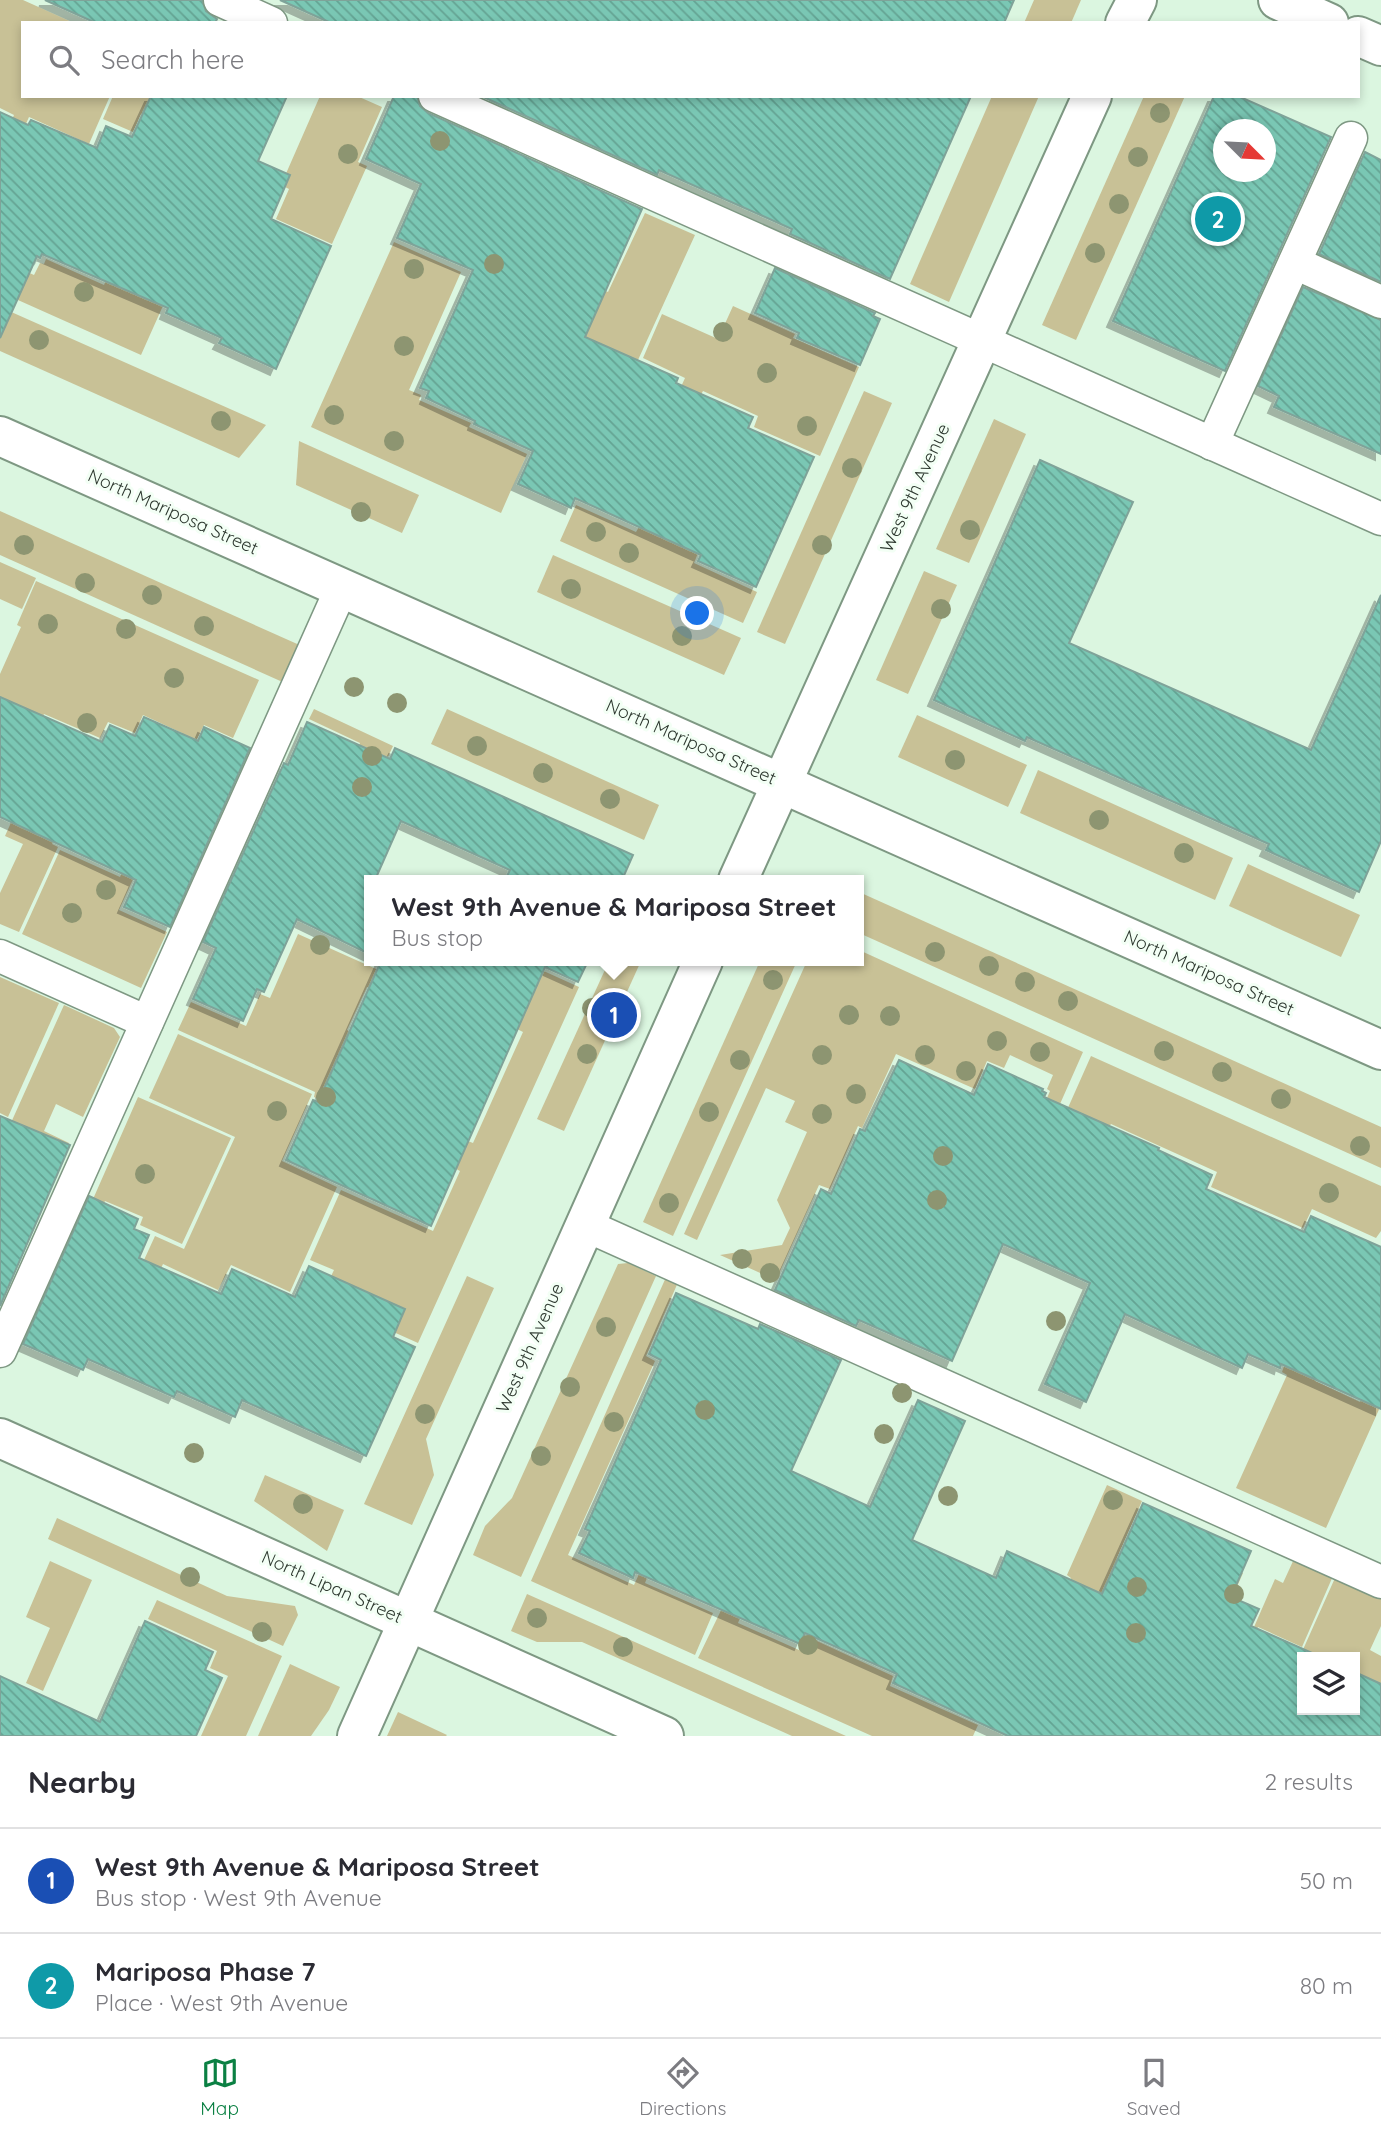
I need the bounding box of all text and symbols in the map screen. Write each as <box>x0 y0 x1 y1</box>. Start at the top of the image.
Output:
search box <box>21 21 1360 98</box>
icon: search <box>45 41 83 79</box>
text: Search here <box>101 43 245 76</box>
north arrow <box>1213 119 1276 182</box>
pin: 2 <box>1195 193 1241 245</box>
street label: West 9th Avenue <box>875 420 954 556</box>
street label: North Mariposa Street <box>84 464 262 559</box>
your location <box>680 596 714 630</box>
street label: North Mariposa Street <box>602 694 780 789</box>
popup <box>364 875 864 966</box>
text: West 9th Avenue & Mariposa Street <box>392 890 836 923</box>
text: Bus stop <box>392 923 483 952</box>
street label: North Mariposa Street <box>1120 925 1298 1020</box>
pin: 1 <box>591 989 637 1041</box>
street label: West 9th Avenue <box>491 1279 568 1416</box>
street label: North Lipan Street <box>258 1545 406 1628</box>
map controls <box>1297 1652 1360 1715</box>
button: layers <box>1297 1652 1360 1715</box>
text: Nearby <box>28 1763 136 1801</box>
text: 2 results <box>1264 1767 1353 1796</box>
text: West 9th Avenue & Mariposa Street <box>95 1850 540 1883</box>
text: 1 <box>47 1866 55 1895</box>
text: 50 m <box>1300 1866 1353 1895</box>
text: Bus stop · West 9th Avenue <box>95 1883 382 1912</box>
text: Mariposa Phase 7 <box>95 1955 316 1988</box>
text: 2 <box>44 1971 58 2000</box>
text: 80 m <box>1300 1971 1353 2000</box>
text: Place · West 9th Avenue <box>95 1988 348 2017</box>
tab: Map <box>200 2054 239 2120</box>
tab: Directions <box>639 2054 726 2120</box>
tab: Saved <box>1127 2054 1181 2120</box>

